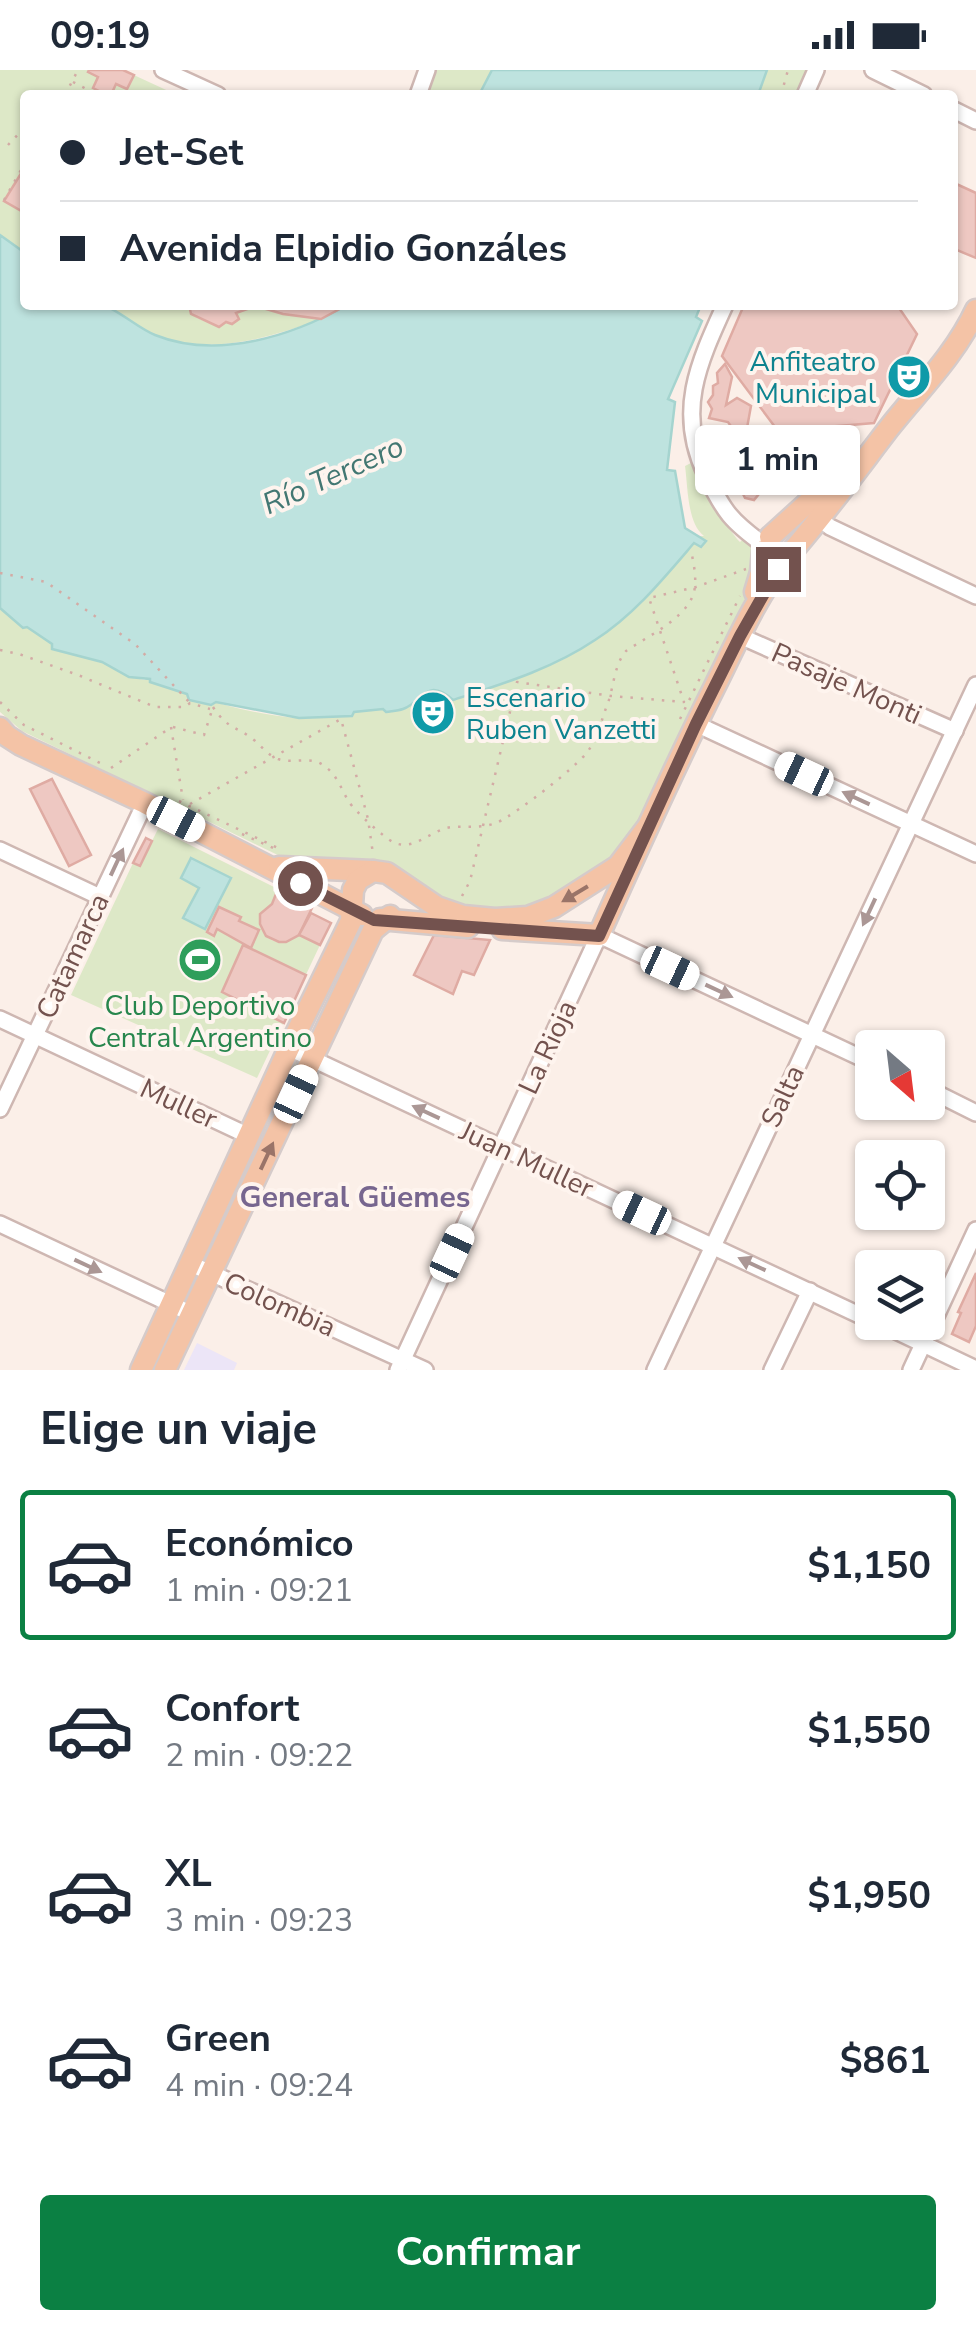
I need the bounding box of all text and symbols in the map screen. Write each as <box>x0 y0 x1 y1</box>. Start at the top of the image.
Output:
text: 09:19 <box>50 10 151 61</box>
text: Jet-Set <box>120 127 243 178</box>
text: Avenida Elpidio Gonzáles <box>120 223 567 274</box>
place label: Anfiteatro Municipal <box>749 343 877 413</box>
theatre icon: Anfiteatro Municipal <box>886 354 932 400</box>
callout: 1 min <box>696 424 860 494</box>
water label: Río Tercero <box>256 426 410 525</box>
text: 1 min <box>736 438 819 481</box>
route end <box>756 547 801 592</box>
street label: Pasaje Monti <box>766 634 928 734</box>
place label: Escenario Ruben Vanzetti <box>466 679 657 749</box>
theatre icon: Escenario Ruben Vanzetti <box>410 690 456 736</box>
car <box>770 748 838 800</box>
one-way arrow <box>841 790 871 806</box>
car <box>142 792 210 846</box>
one-way arrow <box>108 847 125 876</box>
route start <box>278 861 323 906</box>
one-way arrow <box>561 885 589 902</box>
street label: Catamarca <box>27 888 118 1025</box>
one-way arrow <box>861 898 878 927</box>
sports icon: Club Deportivo Central Argentino <box>177 937 223 983</box>
car <box>636 942 704 994</box>
one-way arrow <box>705 983 734 1000</box>
place label: Club Deportivo Central Argentino <box>88 987 312 1057</box>
street label: La Rioja <box>510 994 586 1101</box>
north arrow <box>855 1030 945 1120</box>
map controls <box>855 1030 945 1340</box>
street label: Salta <box>752 1059 814 1134</box>
car <box>270 1060 322 1128</box>
street label: Muller <box>134 1070 223 1138</box>
one-way arrow <box>411 1104 440 1121</box>
street label: Juan Muller <box>453 1112 600 1207</box>
button: locate <box>855 1140 945 1230</box>
one-way arrow <box>258 1141 275 1170</box>
district label: General Güemes <box>240 1177 470 1218</box>
car <box>608 1187 676 1239</box>
car <box>426 1219 478 1287</box>
button: layers <box>855 1250 945 1340</box>
one-way arrow <box>738 1256 767 1273</box>
one-way arrow <box>74 1257 103 1274</box>
street label: Colombia <box>218 1263 342 1346</box>
text: Elige un viaje <box>40 1399 317 1460</box>
text: Económico <box>165 1518 354 1569</box>
icon: car <box>45 1520 135 1610</box>
text: $1,150 <box>808 1540 931 1591</box>
text: 1 min · 09:21 <box>165 1569 353 1612</box>
text: Confort <box>165 1683 299 1734</box>
icon: car <box>45 1685 135 1775</box>
text: $1,550 <box>808 1705 931 1756</box>
text: 2 min · 09:22 <box>165 1734 353 1777</box>
text: XL <box>165 1848 212 1899</box>
icon: car <box>45 1850 135 1940</box>
text: $1,950 <box>808 1870 931 1921</box>
text: 3 min · 09:23 <box>165 1899 353 1942</box>
text: Green <box>165 2013 271 2064</box>
icon: car <box>45 2015 135 2105</box>
text: $861 <box>840 2035 931 2086</box>
text: 4 min · 09:24 <box>165 2064 353 2107</box>
button: Confirmar <box>40 2195 936 2310</box>

